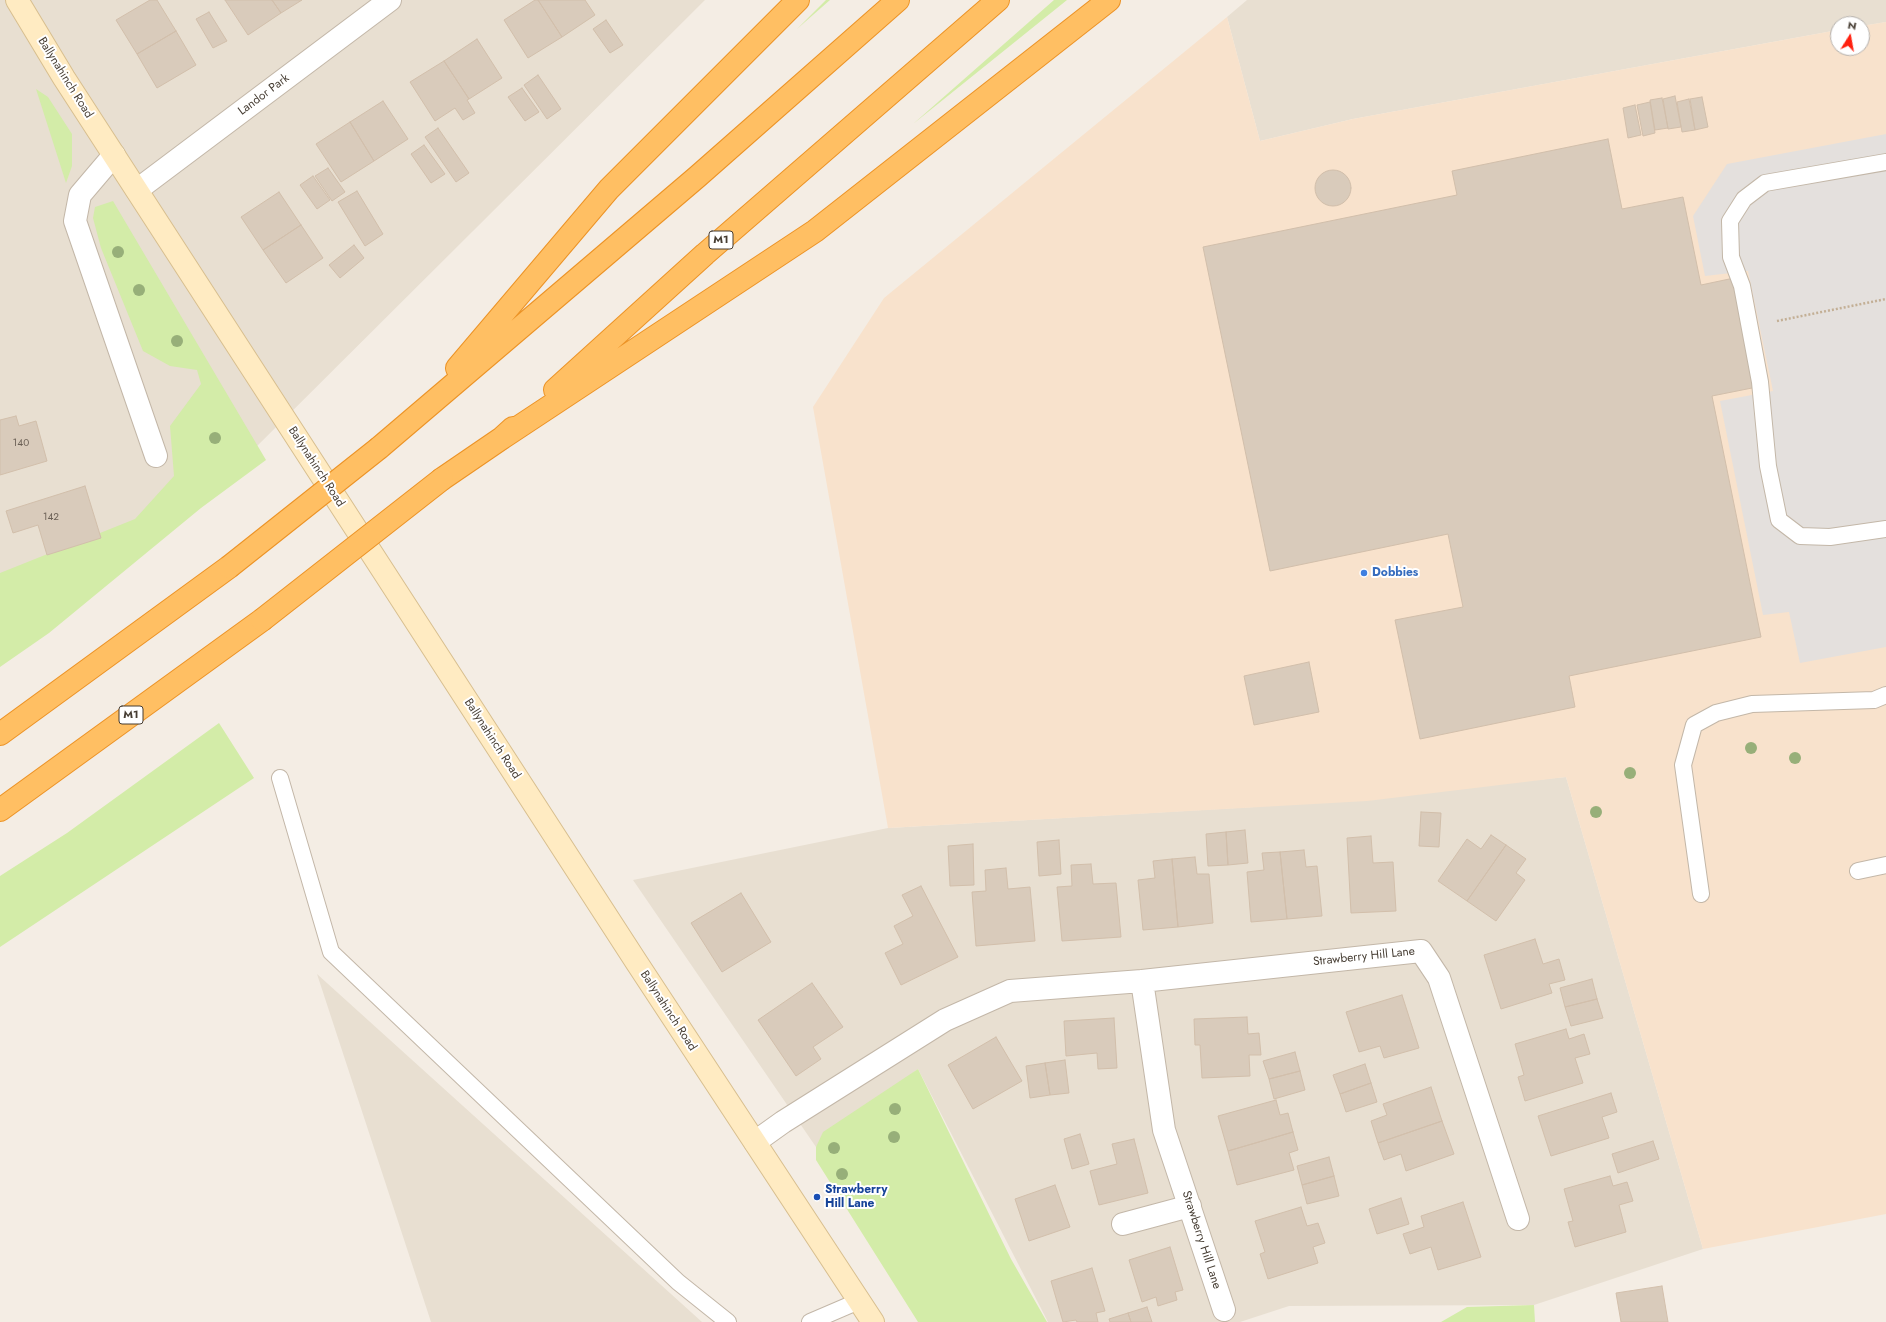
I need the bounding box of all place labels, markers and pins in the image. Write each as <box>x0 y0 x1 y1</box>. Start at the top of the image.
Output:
place label: Dobbies <box>1372 566 1418 580</box>
marker: Dobbies <box>1359 568 1369 578</box>
place label: Strawberry Hill Lane <box>825 1183 888 1211</box>
marker: Strawberry Hill Lane <box>812 1192 822 1202</box>

